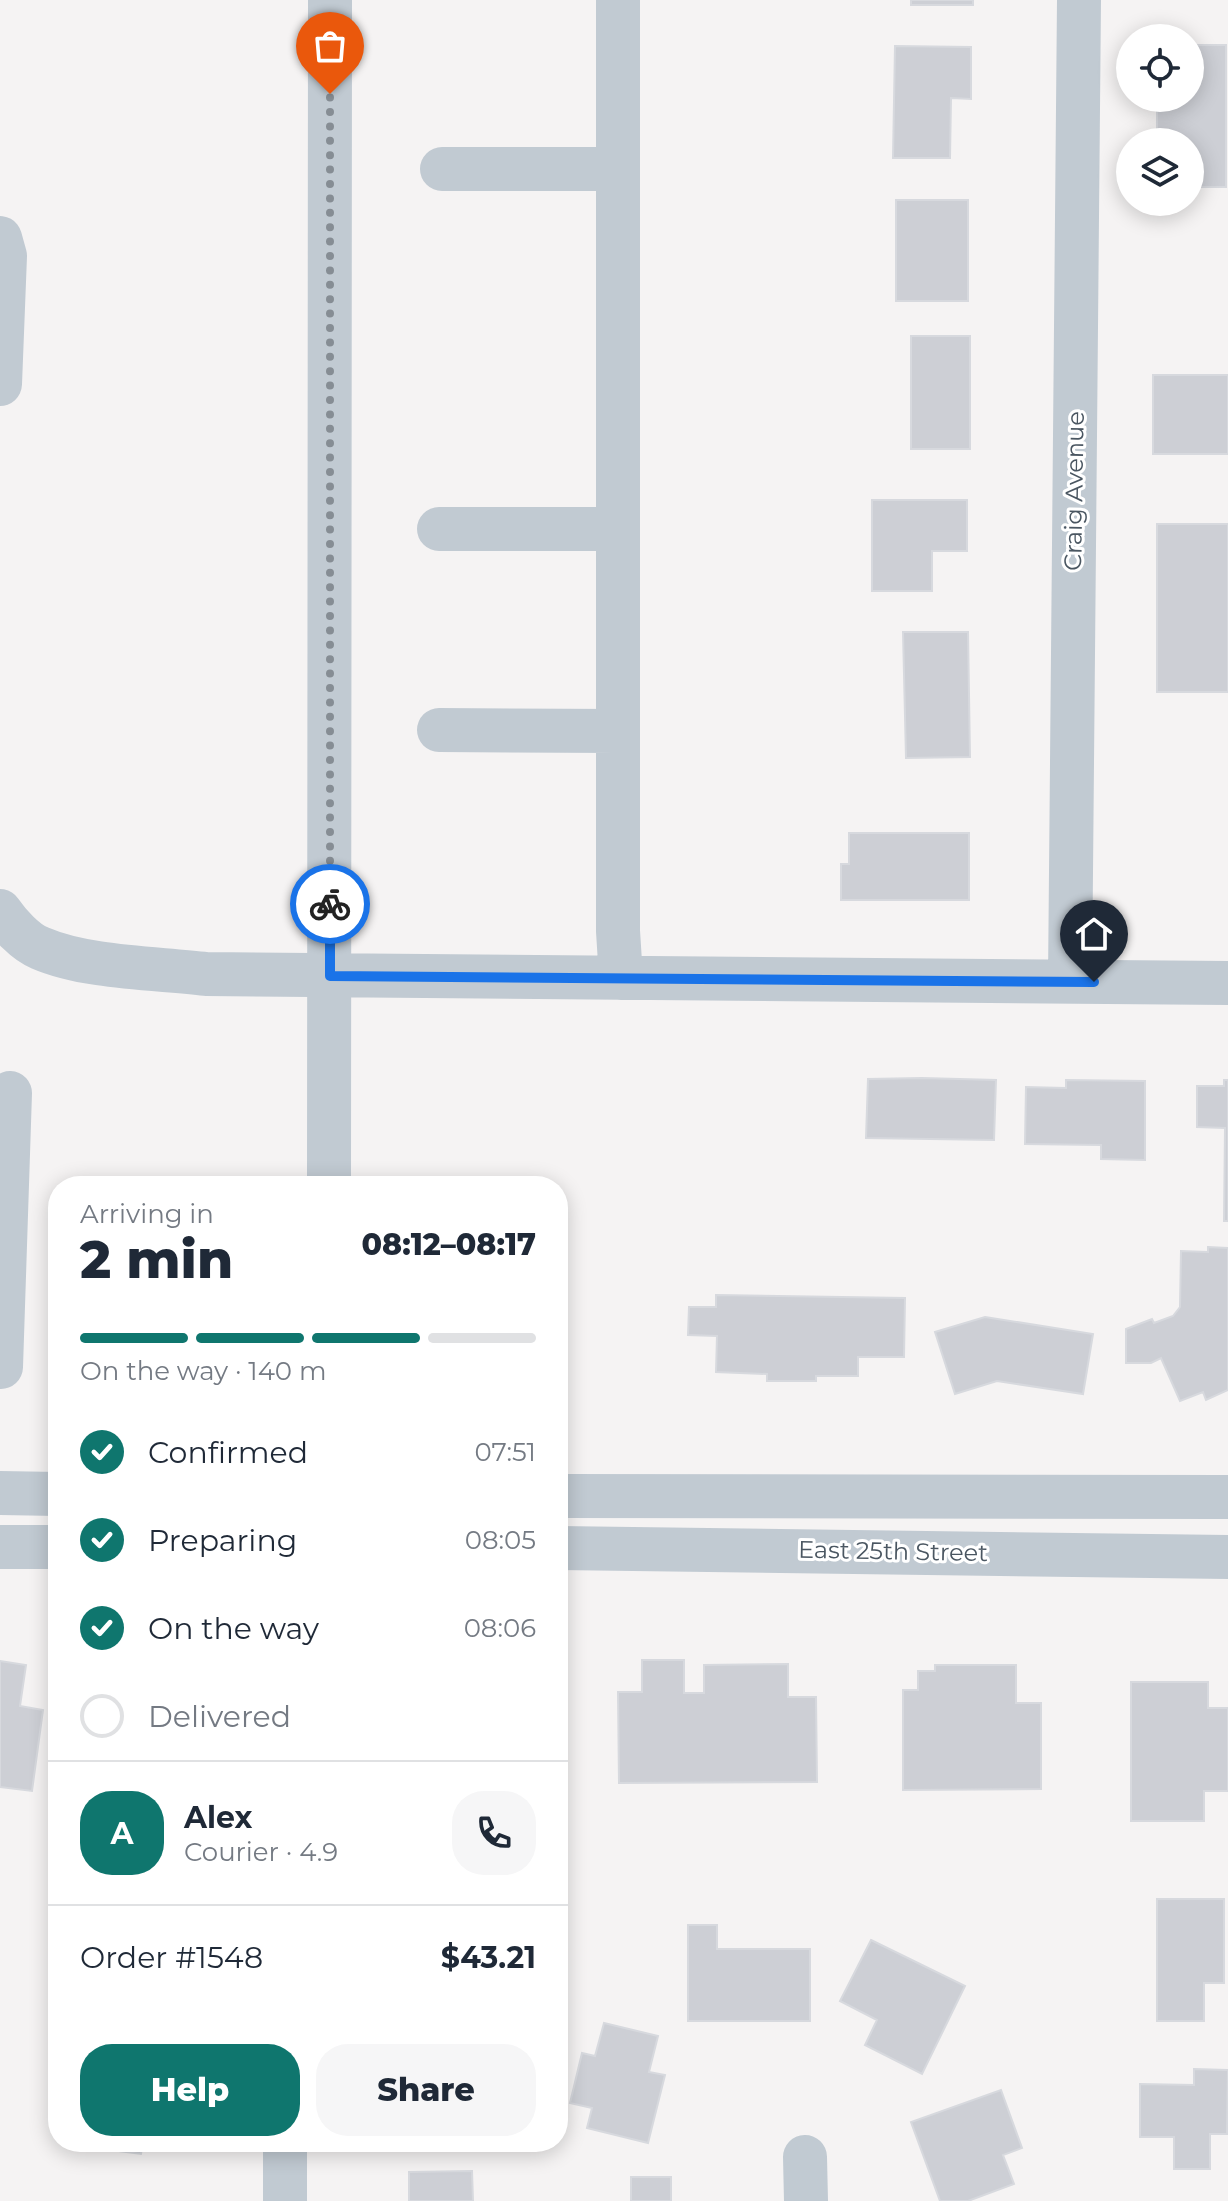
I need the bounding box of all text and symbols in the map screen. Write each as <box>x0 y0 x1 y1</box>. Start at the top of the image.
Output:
pin <box>296 12 364 94</box>
icon: bag <box>308 24 352 68</box>
map controls <box>1116 24 1204 216</box>
button: locate <box>1116 24 1204 112</box>
button: layers <box>1116 128 1204 216</box>
street label: Craig Avenue <box>1058 411 1090 571</box>
courier <box>290 864 370 944</box>
icon: bike <box>308 882 352 926</box>
pin <box>1060 900 1128 982</box>
icon: home <box>1072 912 1116 956</box>
text: Arriving in <box>80 1198 214 1230</box>
text: 08:12–08:17 <box>362 1226 536 1263</box>
text: 2 min <box>80 1228 233 1291</box>
text: On the way · 140 m <box>80 1355 326 1387</box>
icon: check <box>80 1430 124 1474</box>
text: Confirmed <box>148 1434 308 1471</box>
text: 07:51 <box>475 1436 536 1468</box>
icon: check <box>80 1518 124 1562</box>
text: Preparing <box>148 1522 297 1559</box>
text: 08:05 <box>465 1524 536 1556</box>
street label: East 25th Street <box>798 1535 988 1567</box>
icon: check <box>80 1606 124 1650</box>
text: On the way <box>148 1610 319 1647</box>
text: 08:06 <box>464 1612 536 1644</box>
text: Delivered <box>148 1698 291 1735</box>
button: phone <box>452 1791 536 1875</box>
text: Alex <box>184 1799 252 1836</box>
text: A <box>111 1815 133 1852</box>
text: Courier · 4.9 <box>184 1836 338 1868</box>
text: Order #1548 <box>80 1939 263 1976</box>
text: $43.21 <box>441 1939 536 1976</box>
button: Help <box>80 2044 300 2136</box>
button: Share <box>316 2044 536 2136</box>

